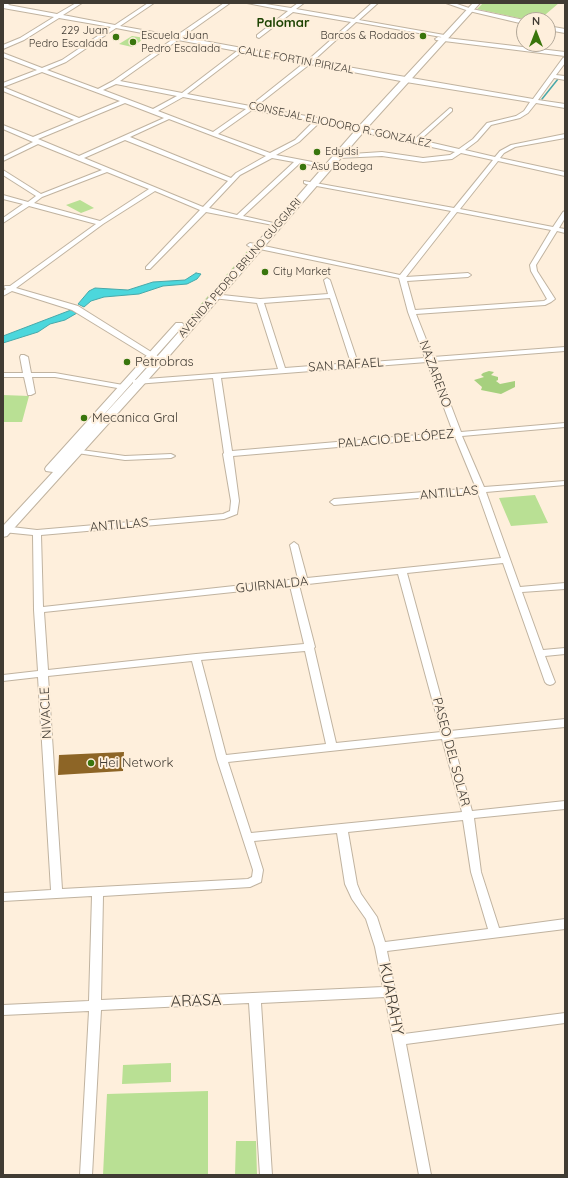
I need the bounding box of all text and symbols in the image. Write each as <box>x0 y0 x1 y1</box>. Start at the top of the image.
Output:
north arrow <box>516 12 556 52</box>
text: N <box>532 14 540 28</box>
district label: Palomar <box>256 15 310 31</box>
place label: 229 Juan Pedro Escalada <box>29 24 108 50</box>
place label: Escuela Juan Pedro Escalada <box>141 29 220 55</box>
place label: Barcos & Rodados <box>320 29 415 43</box>
marker: Barcos & Rodados <box>418 31 428 41</box>
marker: 229 Juan Pedro Escalada <box>111 32 121 42</box>
marker: Escuela Juan Pedro Escalada <box>128 37 138 47</box>
street label: CALLE FORTIN PIRIZAL <box>237 43 355 77</box>
street label: CONSEJAL ELIODORO R. GONZÁLEZ <box>248 99 432 151</box>
place label: Edydsi <box>325 145 358 159</box>
marker: Edydsi <box>312 147 322 157</box>
place label: Asu Bodega <box>311 160 373 174</box>
marker: Asu Bodega <box>298 162 308 172</box>
street label: AVENIDA PEDRO BRUNO GUGGIARI <box>176 196 304 340</box>
place label: City Market <box>273 265 331 279</box>
marker: City Market <box>260 267 270 277</box>
street label: NAZARENO <box>416 338 454 410</box>
place label: Petrobras <box>135 354 194 370</box>
street label: SAN RAFAEL <box>308 355 384 375</box>
marker: Petrobras <box>122 357 132 367</box>
place label: Mecanica Gral <box>92 410 178 426</box>
marker: Mecanica Gral <box>79 413 89 423</box>
street label: PALACIO DE LÓPEZ <box>337 426 455 452</box>
street label: ANTILLAS <box>419 483 479 503</box>
street label: ANTILLAS <box>89 515 149 535</box>
street label: GUIRNALDA <box>235 573 309 597</box>
street label: NIVACLE <box>37 687 55 739</box>
street label: PASEO DEL SOLAR <box>429 696 473 808</box>
place label: Hei Network <box>99 755 173 771</box>
marker: Hei Network <box>86 758 96 768</box>
street label: KUARAHY <box>375 961 407 1037</box>
street label: ARASA <box>170 991 222 1011</box>

